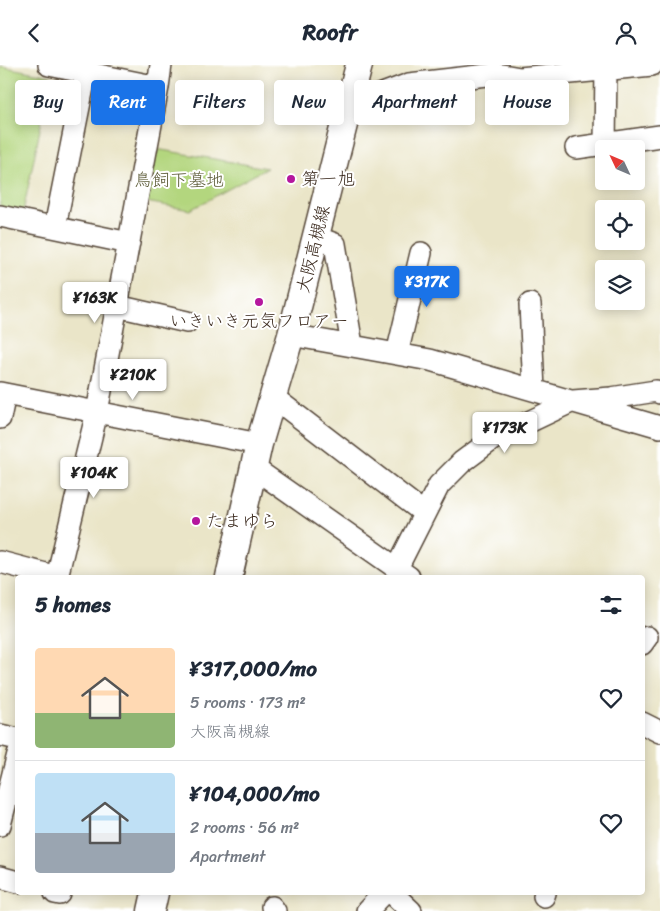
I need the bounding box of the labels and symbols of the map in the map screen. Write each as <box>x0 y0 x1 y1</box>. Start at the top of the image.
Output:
north arrow <box>595 140 645 190</box>
place label: 第一旭 <box>301 163 355 195</box>
park label: 鳥飼下墓地 <box>134 164 224 196</box>
marker: 第一旭 <box>285 173 297 185</box>
street label: 大阪高槻線 <box>287 201 339 297</box>
pin: ¥317K <box>392 265 462 308</box>
pin: ¥163K <box>60 281 130 324</box>
marker: いきいき元気フロアー <box>253 296 265 308</box>
place label: いきいき元気フロアー <box>169 305 349 337</box>
pin: ¥210K <box>98 359 168 401</box>
pin: ¥173K <box>470 411 540 454</box>
pin: ¥104K <box>59 457 129 499</box>
place label: たまゆら <box>206 505 278 537</box>
marker: たまゆら <box>190 515 202 527</box>

